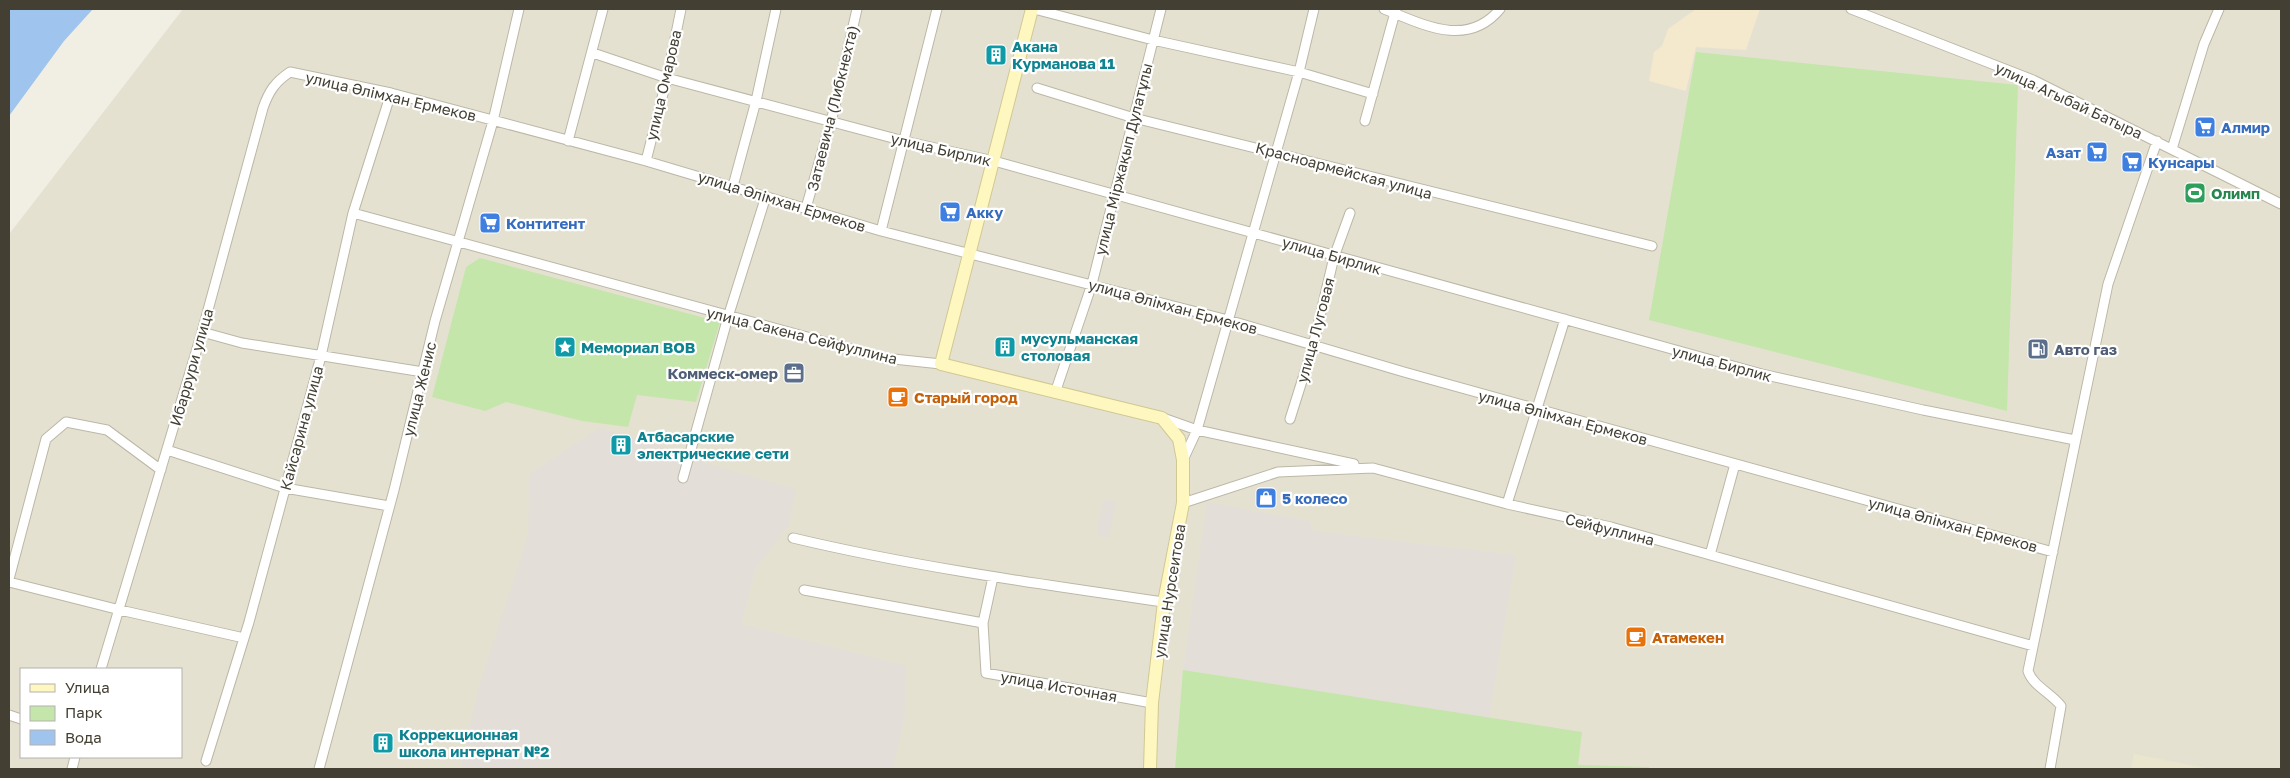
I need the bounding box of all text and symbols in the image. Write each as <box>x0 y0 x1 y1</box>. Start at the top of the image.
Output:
street label: Затаевича (Либкнехта) <box>803 23 861 193</box>
street label: улица Омарова <box>641 28 685 142</box>
place label: Акана Курманова 11 <box>1012 37 1115 72</box>
building icon: Акана Курманова 11 <box>984 43 1008 67</box>
street label: улица Агыбай Батыра <box>1993 58 2145 142</box>
street label: улица Міржақып Дулатұлы <box>1090 61 1157 257</box>
street label: улица Әлімхан Ермеков <box>304 68 478 124</box>
supermarket icon: Алмир <box>2193 115 2217 139</box>
place label: Алмир <box>2221 118 2270 136</box>
street label: улица Бирлик <box>889 129 993 169</box>
street label: Красноармейская улица <box>1254 138 1434 202</box>
supermarket icon: Азат <box>2085 140 2109 164</box>
place label: Азат <box>2046 143 2081 161</box>
supermarket icon: Кунсары <box>2120 150 2144 174</box>
place label: Кунсары <box>2148 153 2215 171</box>
street label: улица Әлімхан Ермеков <box>696 167 868 235</box>
sports icon: Олимп <box>2183 181 2207 205</box>
place label: Олимп <box>2211 184 2260 202</box>
supermarket icon: Акку <box>938 200 962 224</box>
place label: Акку <box>966 203 1003 221</box>
supermarket icon: Контитент <box>478 211 502 235</box>
place label: Контитент <box>506 214 585 232</box>
street label: улица Бирлик <box>1280 232 1384 278</box>
street label: улица Әлімхан Ермеков <box>1086 275 1260 337</box>
street label: улица Луговая <box>1292 275 1338 385</box>
street label: улица Сакена Сейфуллина <box>705 303 899 367</box>
street label: Ибаррури улица <box>166 306 216 428</box>
place label: мусульманская столовая <box>1021 329 1138 364</box>
place icon: Мемориал ВОВ <box>553 335 577 359</box>
building icon: мусульманская столовая <box>993 335 1017 359</box>
fuel station icon: Авто газ <box>2026 337 2050 361</box>
place label: Мемориал ВОВ <box>581 338 696 356</box>
street label: улица Женис <box>399 340 439 438</box>
place label: Авто газ <box>2054 340 2117 358</box>
street label: улица Бирлик <box>1670 341 1774 385</box>
office icon: Коммеск-омер <box>782 361 806 385</box>
street label: Кайсарина улица <box>276 364 326 492</box>
place label: Коммеск-омер <box>667 364 778 382</box>
cafe icon: Старый город <box>886 385 910 409</box>
street label: улица Әлімхан Ермеков <box>1476 386 1650 448</box>
place label: Старый город <box>914 388 1018 406</box>
place label: Атбасарские электрические сети <box>637 427 789 462</box>
building icon: Атбасарские электрические сети <box>609 433 633 457</box>
shop icon: 5 колесо <box>1254 486 1278 510</box>
place label: 5 колесо <box>1282 489 1348 507</box>
street label: улица Әлімхан Ермеков <box>1866 493 2040 555</box>
street label: Сейфуллина <box>1564 509 1656 549</box>
street label: улица Нурсеитова <box>1149 522 1189 660</box>
cafe icon: Атамекен <box>1624 625 1648 649</box>
place label: Атамекен <box>1652 628 1724 646</box>
street label: улица Источная <box>999 667 1119 705</box>
legend <box>20 668 182 758</box>
text: Улица <box>65 678 110 696</box>
text: Парк <box>65 703 103 721</box>
place label: Коррекционная школа интернат №2 <box>399 725 549 760</box>
text: Вода <box>65 728 102 746</box>
building icon: Коррекционная школа интернат №2 <box>371 731 395 755</box>

